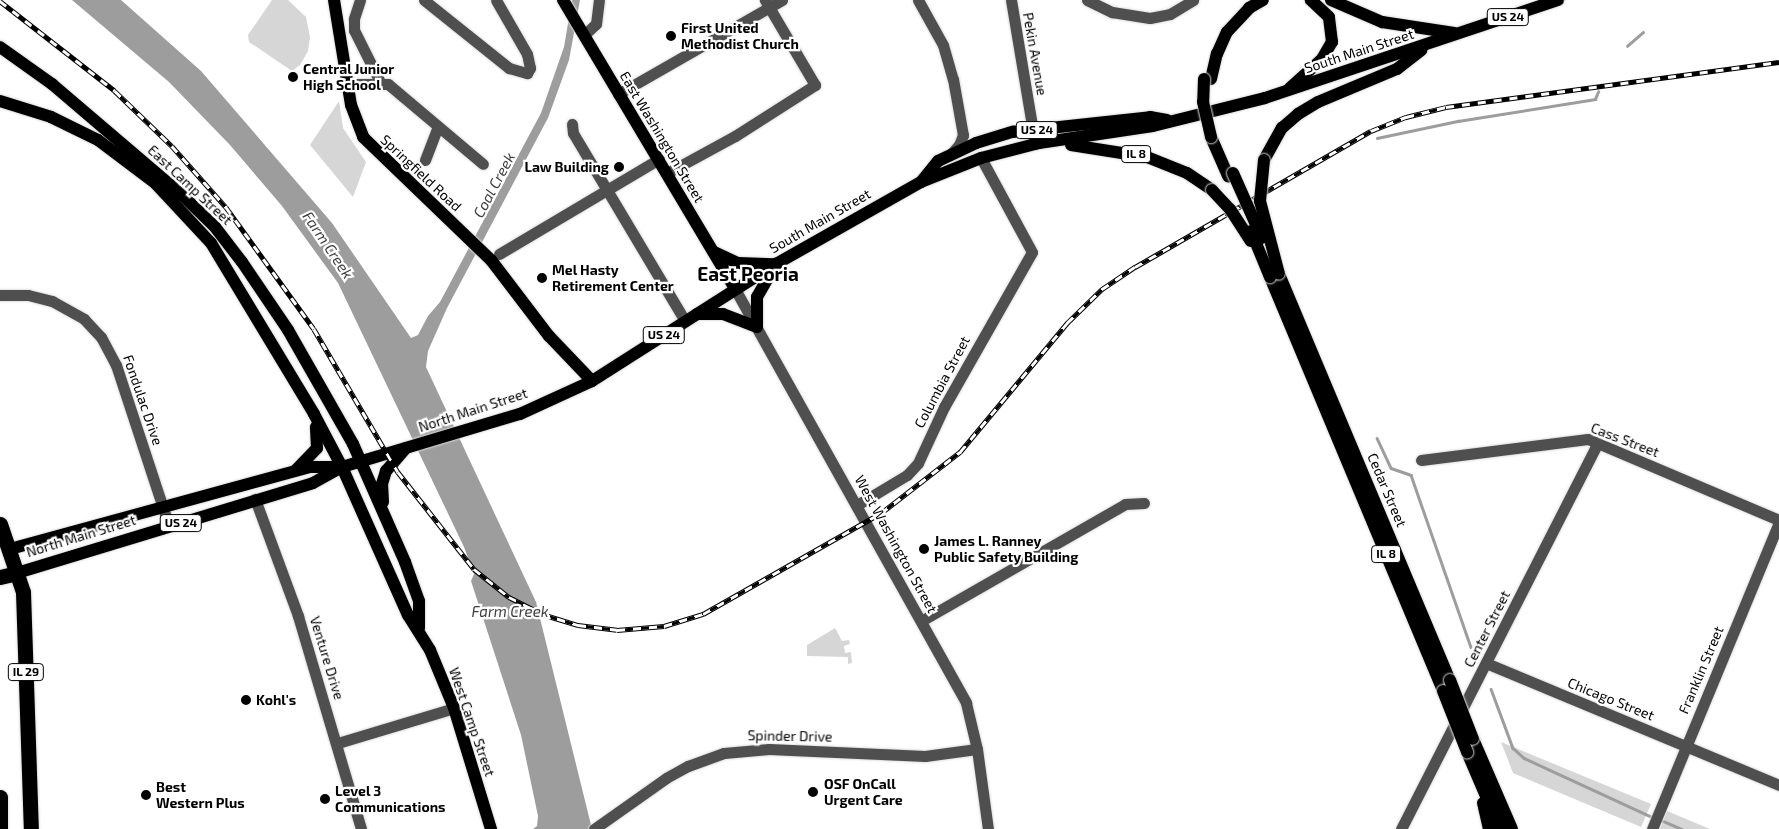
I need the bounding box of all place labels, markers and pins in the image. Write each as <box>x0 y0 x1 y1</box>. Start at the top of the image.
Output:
place label: First United Methodist Church <box>681 20 799 52</box>
marker: First United Methodist Church <box>665 30 677 42</box>
place label: Central Junior High School <box>303 61 395 94</box>
marker: Central Junior High School <box>287 71 299 83</box>
place label: Law Building <box>524 159 609 175</box>
marker: Law Building <box>613 161 625 173</box>
place label: Mel Hasty Retirement Center <box>552 262 674 294</box>
marker: Mel Hasty Retirement Center <box>536 272 548 284</box>
place label: James L. Ranney Public Safety Building <box>934 533 1079 566</box>
marker: James L. Ranney Public Safety Building <box>918 543 930 555</box>
place label: Kohl's <box>256 692 296 708</box>
marker: Kohl's <box>240 694 252 706</box>
place label: OSF OnCall Urgent Care <box>824 776 903 809</box>
place label: Best Western Plus <box>156 779 245 812</box>
place label: Level 3 Communications <box>335 783 446 816</box>
marker: OSF OnCall Urgent Care <box>806 785 820 799</box>
marker: Best Western Plus <box>140 789 152 801</box>
marker: Level 3 Communications <box>319 793 331 805</box>

